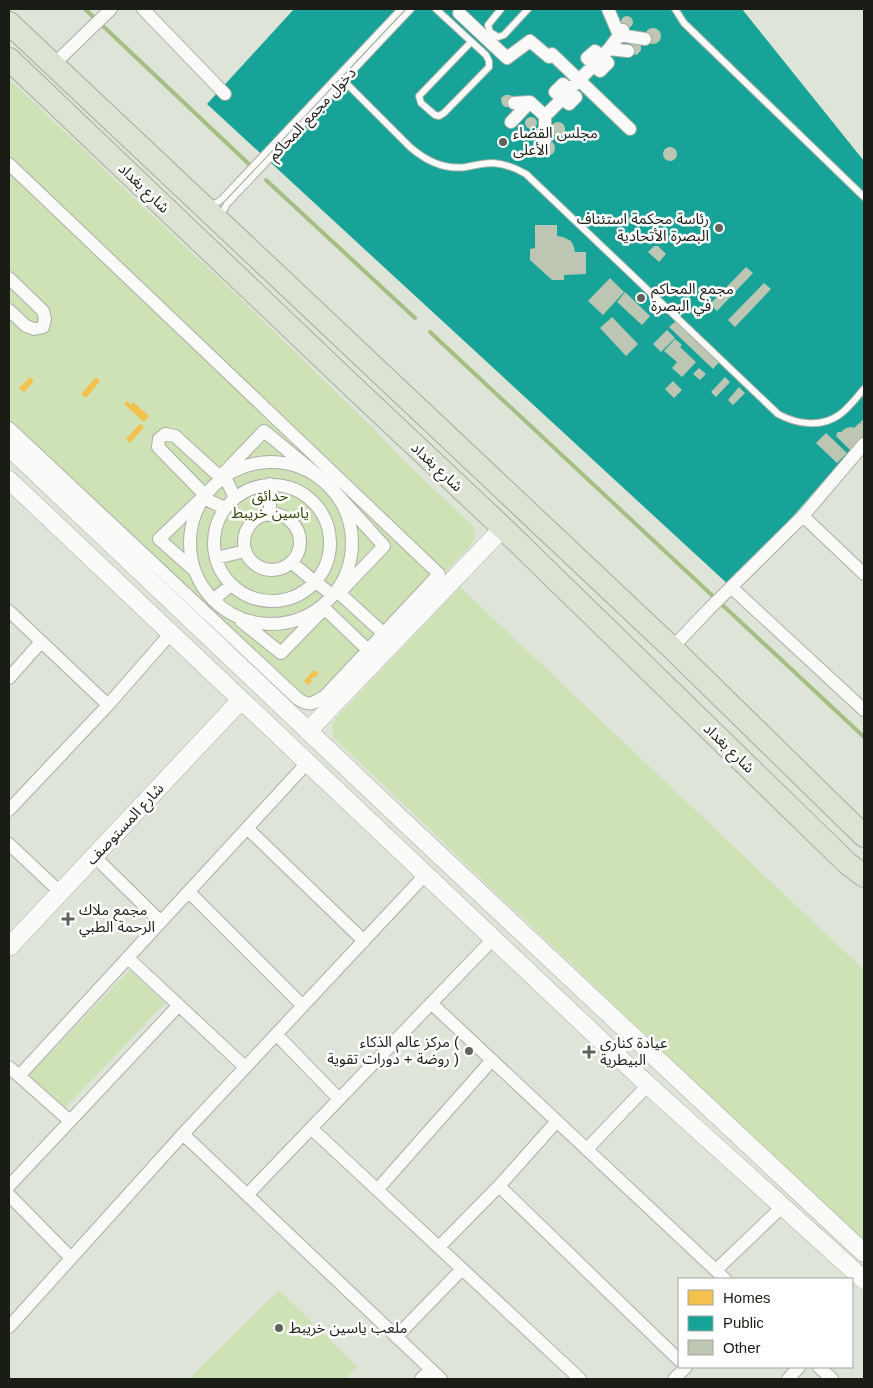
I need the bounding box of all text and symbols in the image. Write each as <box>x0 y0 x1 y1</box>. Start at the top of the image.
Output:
street label: دخول مجمع المحاكم <box>264 64 362 166</box>
place label: مجلس القضاء الأعلى <box>513 124 598 159</box>
marker: مجلس القضاء الأعلى <box>497 136 509 148</box>
street label: شارع بغداد <box>113 159 173 219</box>
place label: رئاسة محكمة استئناف البصرة الأتحادية <box>577 210 709 245</box>
marker: رئاسة محكمة استئناف البصرة الأتحادية <box>713 222 725 234</box>
place label: مجمع المحاكم في البصرة <box>651 280 734 317</box>
marker: مجمع المحاكم في البصرة <box>635 292 647 304</box>
street label: شارع بغداد <box>405 439 467 498</box>
park label: حدائق ياسين خريبط <box>231 487 309 522</box>
street label: شارع بغداد <box>698 719 758 779</box>
street label: شارع المستوصف <box>83 779 170 871</box>
place label: مجمع ملاك الرحمة الطبي <box>79 901 155 938</box>
marker: مجمع ملاك الرحمة الطبي <box>61 912 75 926</box>
place label: مركز عالم الذكاء ( روضة + دورات تقوية ) <box>327 1033 459 1068</box>
place label: عيادة كناري البيطرية <box>600 1034 668 1069</box>
marker: مركز عالم الذكاء ( روضة + دورات تقوية ) <box>463 1045 475 1057</box>
marker: عيادة كناري البيطرية <box>582 1045 596 1059</box>
legend <box>678 1278 853 1368</box>
text: Homes <box>723 1289 771 1306</box>
text: Public <box>723 1314 764 1331</box>
place label: ملعب ياسين خريبط <box>289 1319 408 1337</box>
marker: ملعب ياسين خريبط <box>273 1322 285 1334</box>
text: Other <box>723 1339 761 1356</box>

